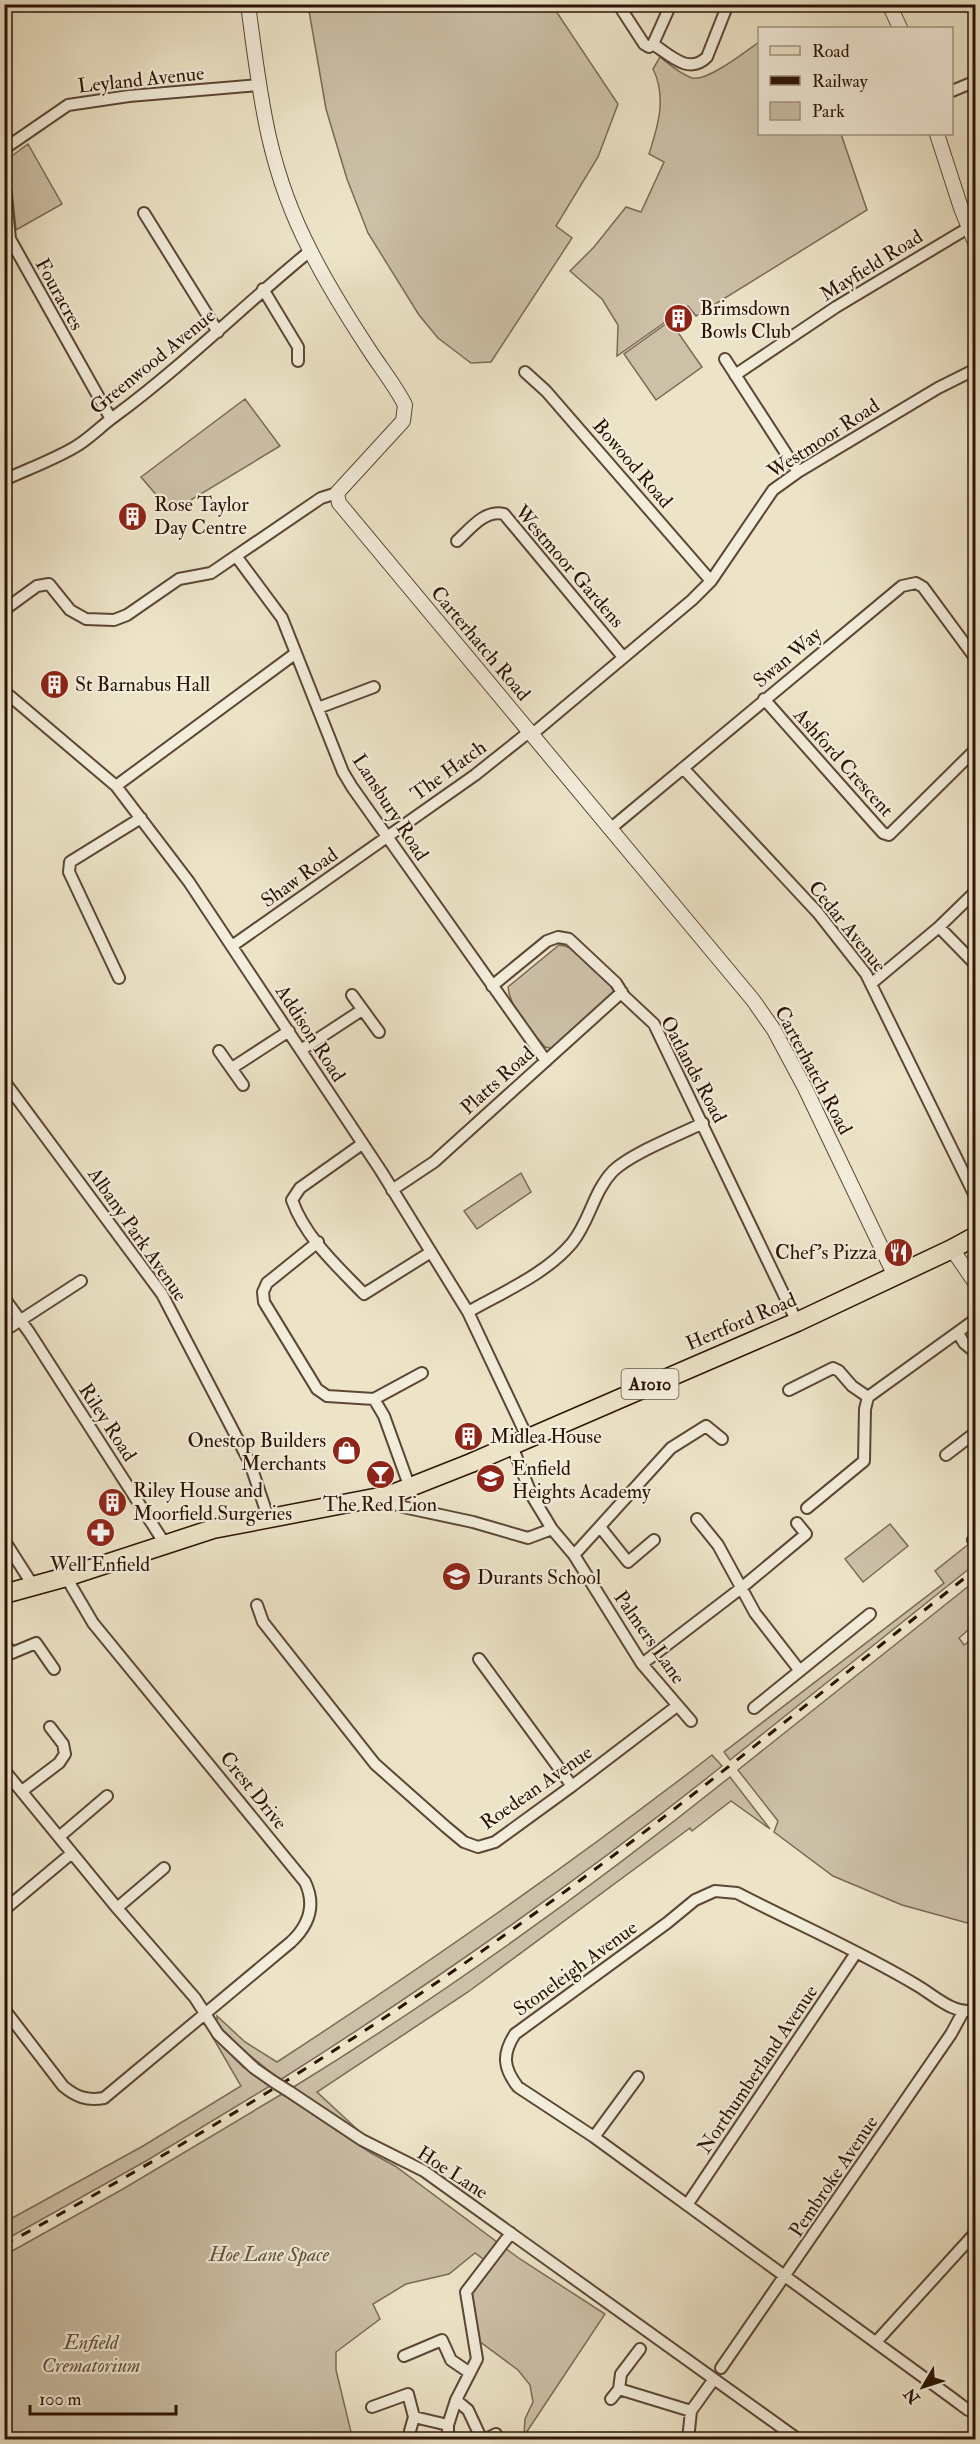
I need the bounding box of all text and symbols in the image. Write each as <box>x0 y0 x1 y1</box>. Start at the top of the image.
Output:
legend <box>758 27 953 135</box>
text: Road <box>812 40 850 63</box>
street label: Leyland Avenue <box>77 60 206 99</box>
text: Railway <box>812 70 869 93</box>
text: Park <box>812 100 845 123</box>
street label: Mayfield Road <box>815 224 927 307</box>
street label: Fouracres <box>30 254 90 335</box>
place label: Brimsdown Bowls Club <box>700 296 791 344</box>
street label: Greenwood Avenue <box>84 303 220 420</box>
building icon: Brimsdown Bowls Club <box>663 303 695 335</box>
street label: Westmoor Road <box>762 393 884 484</box>
street label: Bowood Road <box>587 414 678 513</box>
place label: Rose Taylor Day Centre <box>154 492 249 540</box>
street label: Westmoor Gardens <box>509 499 630 633</box>
building icon: Rose Taylor Day Centre <box>117 500 149 532</box>
street label: Carterhatch Road <box>425 581 536 706</box>
street label: Swan Way <box>748 621 827 693</box>
building icon: St Barnabus Hall <box>38 668 70 700</box>
place label: St Barnabus Hall <box>75 672 210 697</box>
street label: Ashford Crescent <box>788 702 899 822</box>
street label: The Hatch <box>406 734 491 806</box>
street label: Lansbury Road <box>347 749 434 865</box>
street label: Shaw Road <box>256 842 343 913</box>
street label: Cedar Avenue <box>803 875 892 977</box>
street label: Addison Road <box>269 979 351 1087</box>
street label: Carterhatch Road <box>769 1002 858 1139</box>
street label: Oatlands Road <box>655 1012 732 1127</box>
street label: Platts Road <box>455 1041 540 1120</box>
street label: Albany Park Avenue <box>82 1162 193 1306</box>
restaurant icon: Chef's Pizza <box>882 1236 914 1268</box>
place label: Chef's Pizza <box>775 1240 878 1265</box>
street label: Hertford Road <box>682 1287 800 1356</box>
road number: A1010 <box>622 1369 678 1399</box>
street label: Riley Road <box>73 1379 142 1466</box>
building icon: Midlea House <box>453 1420 485 1452</box>
place label: Midlea House <box>490 1424 602 1449</box>
place label: Onestop Builders Merchants <box>188 1428 326 1476</box>
shop icon: Onestop Builders Merchants <box>331 1435 363 1467</box>
place label: Enfield Heights Academy <box>512 1456 652 1504</box>
bar icon: The Red Lion <box>364 1458 396 1490</box>
school or university icon: Enfield Heights Academy <box>475 1463 507 1495</box>
place label: Riley House and Moorfield Surgeries <box>133 1478 292 1526</box>
building icon: Riley House and Moorfield Surgeries <box>96 1486 128 1518</box>
place label: The Red Lion <box>323 1492 437 1517</box>
pharmacy icon: Well Enfield <box>84 1517 116 1549</box>
place label: Well Enfield <box>49 1552 150 1577</box>
school or university icon: Durants School <box>440 1561 472 1593</box>
place label: Durants School <box>477 1565 601 1590</box>
street label: Palmers Lane <box>608 1586 691 1689</box>
street label: Roedean Avenue <box>475 1740 597 1835</box>
street label: Crest Drive <box>214 1746 293 1835</box>
street label: Stoneleigh Avenue <box>508 1915 642 2022</box>
street label: Northumberland Avenue <box>692 1980 823 2158</box>
street label: Pembroke Avenue <box>784 2111 883 2242</box>
street label: Hoe Lane <box>412 2140 493 2205</box>
park label: Hoe Lane Space <box>208 2242 329 2267</box>
park label: Enfield Crematorium <box>42 2330 140 2378</box>
north arrow <box>893 2357 953 2417</box>
scale bar <box>30 2378 176 2416</box>
text: N <box>899 2383 925 2408</box>
text: 100 m <box>39 2388 82 2411</box>

